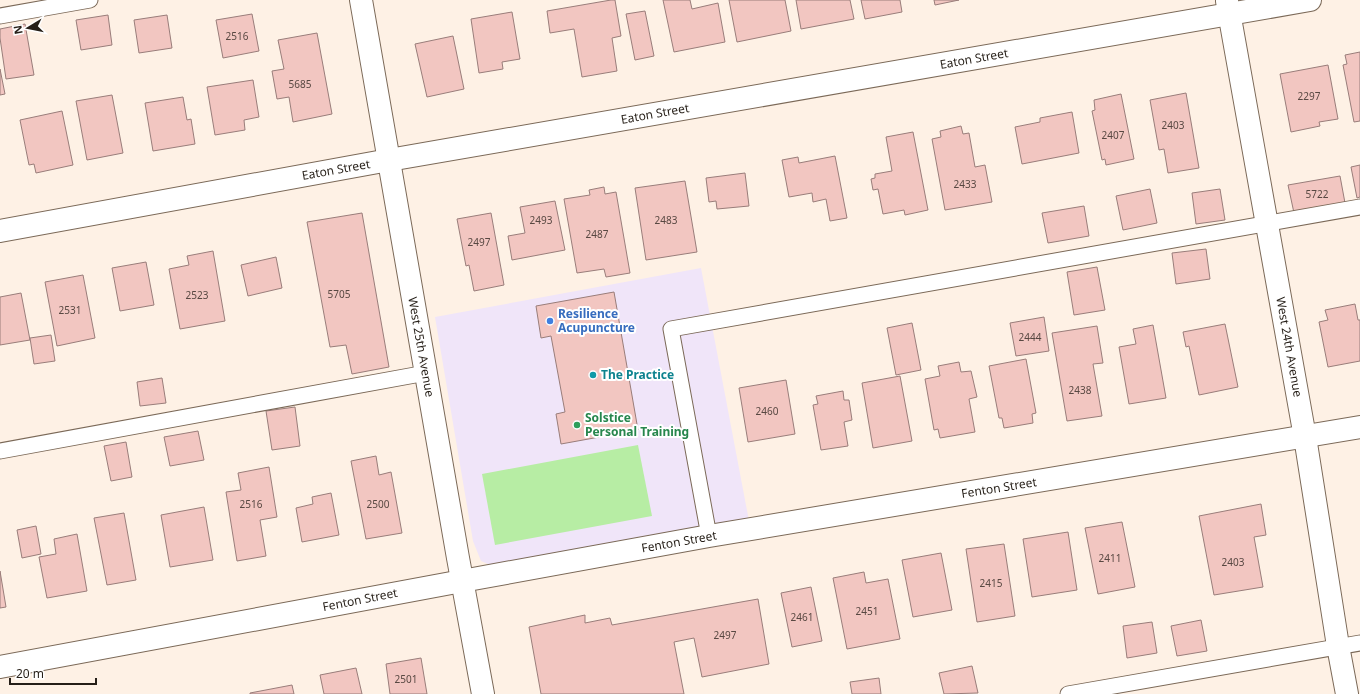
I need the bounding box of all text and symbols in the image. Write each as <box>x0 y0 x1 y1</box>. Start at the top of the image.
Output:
north arrow <box>8 8 48 48</box>
text: N <box>9 24 26 36</box>
house number: 2516 <box>226 29 249 43</box>
street label: Eaton Street <box>938 44 1010 73</box>
house number: 5685 <box>289 77 312 91</box>
house number: 2297 <box>1298 89 1321 103</box>
street label: Eaton Street <box>619 99 691 128</box>
house number: 2403 <box>1162 118 1185 132</box>
house number: 2407 <box>1102 128 1125 142</box>
street label: Eaton Street <box>300 155 372 184</box>
house number: 2433 <box>954 177 977 191</box>
house number: 5722 <box>1306 187 1329 201</box>
house number: 2493 <box>530 213 553 227</box>
house number: 2483 <box>655 213 678 227</box>
house number: 2487 <box>586 227 609 241</box>
house number: 2497 <box>468 235 491 249</box>
house number: 5705 <box>328 287 351 301</box>
house number: 2523 <box>186 288 209 302</box>
street label: West 25th Avenue <box>404 295 439 399</box>
street label: West 24th Avenue <box>1272 295 1307 399</box>
house number: 2531 <box>59 303 81 317</box>
place label: Resilience Acupuncture <box>558 305 635 336</box>
marker: Resilience Acupuncture <box>545 316 555 326</box>
house number: 2444 <box>1019 330 1042 344</box>
place label: The Practice <box>601 366 674 383</box>
marker: The Practice <box>588 370 598 380</box>
house number: 2438 <box>1069 383 1092 397</box>
house number: 2460 <box>756 404 779 418</box>
place label: Solstice Personal Training <box>585 409 689 440</box>
marker: Solstice Personal Training <box>572 420 582 430</box>
street label: Fenton Street <box>960 473 1038 502</box>
house number: 2516 <box>240 497 263 511</box>
house number: 2500 <box>367 497 390 511</box>
street label: Fenton Street <box>640 526 718 556</box>
house number: 2411 <box>1099 551 1121 565</box>
house number: 2403 <box>1222 555 1245 569</box>
house number: 2415 <box>980 576 1003 590</box>
street label: Fenton Street <box>321 584 400 615</box>
house number: 2451 <box>856 604 878 618</box>
house number: 2461 <box>791 610 813 624</box>
house number: 2497 <box>714 628 737 642</box>
scale bar <box>10 660 96 686</box>
text: 20 m <box>16 665 44 682</box>
house number: 2501 <box>395 672 417 686</box>

